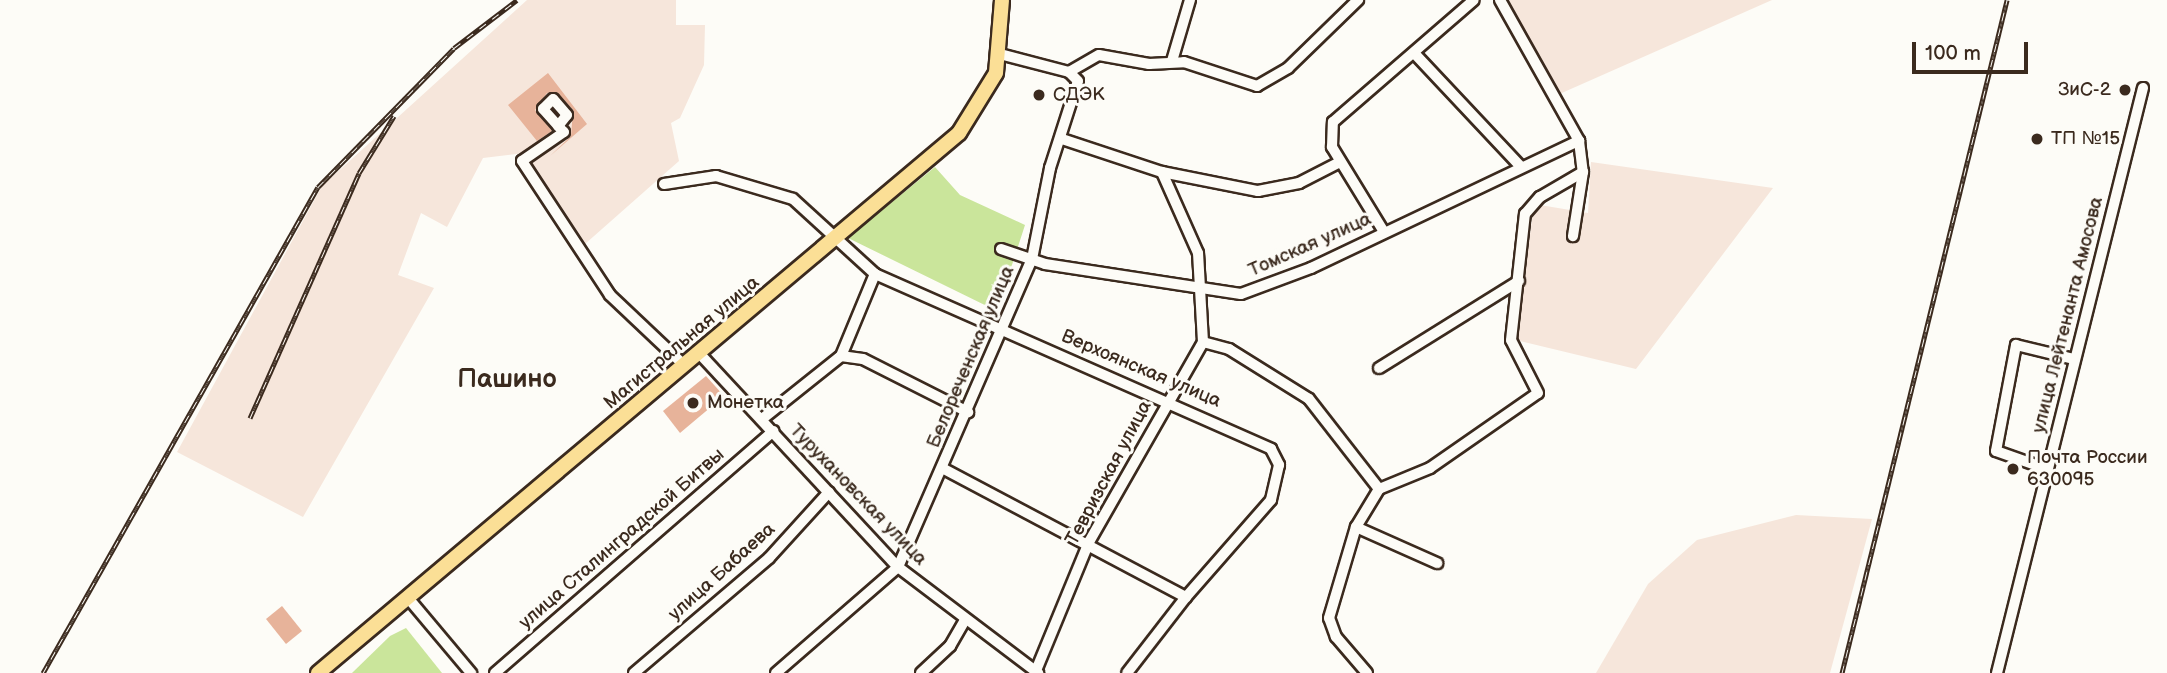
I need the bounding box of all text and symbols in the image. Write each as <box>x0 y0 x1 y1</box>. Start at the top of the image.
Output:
scale bar <box>1915 28 2030 72</box>
text: 100 m <box>1925 41 1981 66</box>
place label: ЗиС-2 <box>2058 79 2111 101</box>
marker: ЗиС-2 <box>2117 82 2133 98</box>
place label: СДЭК <box>1053 84 1104 106</box>
marker: СДЭК <box>1031 87 1047 103</box>
place label: ТП №15 <box>2051 128 2120 150</box>
marker: ТП №15 <box>2029 131 2045 147</box>
street label: улица Лейтенанта Амосова <box>2028 195 2108 435</box>
street label: Томская улица <box>1245 208 1375 282</box>
street label: Белореченская улица <box>922 263 1020 451</box>
street label: Магистральная улица <box>600 271 764 415</box>
street label: Верхоянская улица <box>1058 325 1224 413</box>
district label: Пашино <box>457 364 557 396</box>
place label: Монетка <box>707 392 784 414</box>
marker: Монетка <box>685 395 701 411</box>
street label: Тевризская улица <box>1061 397 1157 549</box>
street label: Турухановская улица <box>784 419 932 571</box>
street label: улица Сталинградской Битвы <box>515 444 729 634</box>
place label: Почта России 630095 <box>2027 447 2148 491</box>
marker: Почта России 630095 <box>2005 461 2021 477</box>
street label: улица Бабаева <box>664 518 780 626</box>

